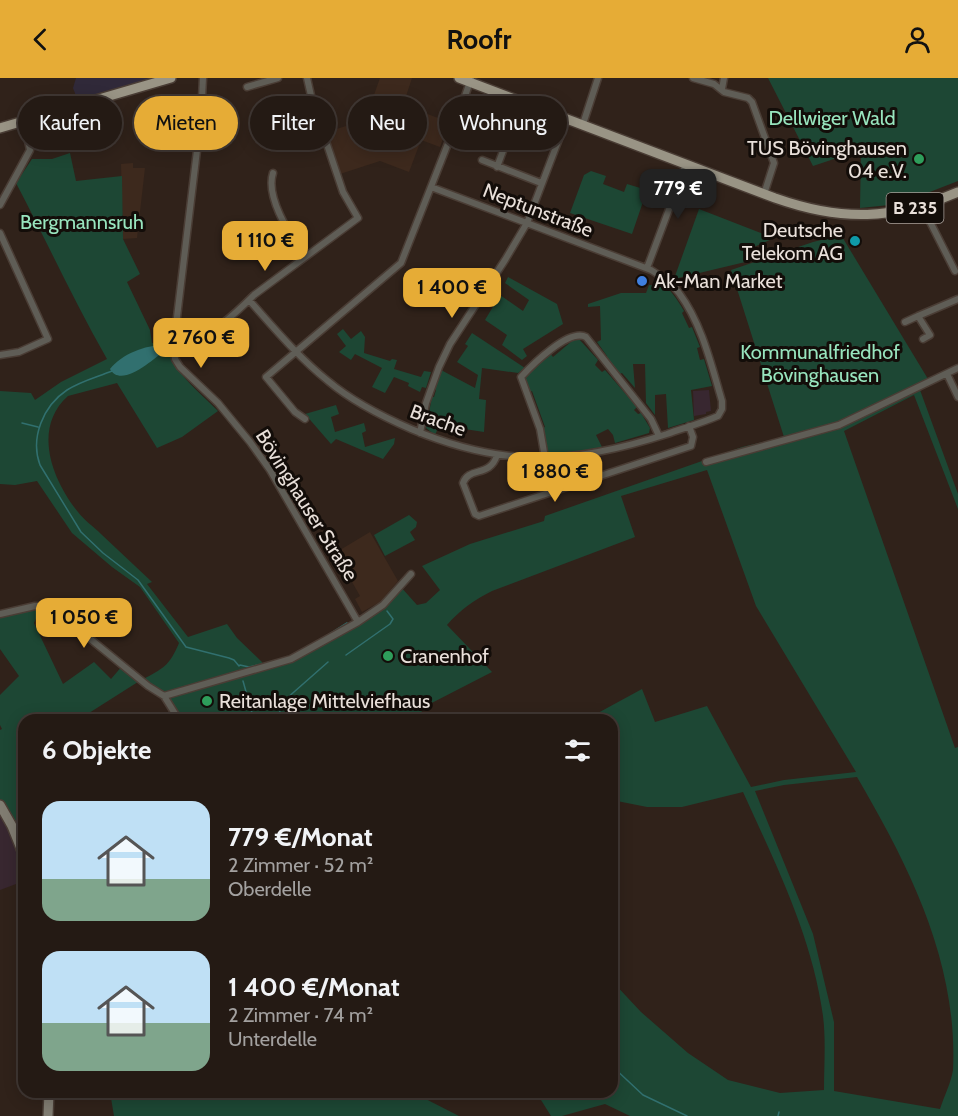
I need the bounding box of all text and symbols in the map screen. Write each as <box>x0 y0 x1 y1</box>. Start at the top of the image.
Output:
icon: back <box>24 23 57 56</box>
text: Roofr <box>446 23 512 56</box>
icon: person <box>901 23 934 56</box>
chip: Kaufen <box>18 96 122 150</box>
chip: Mieten <box>134 96 238 150</box>
chip: Filter <box>250 96 336 150</box>
chip: Neu <box>348 96 427 150</box>
chip: Wohnung <box>439 96 567 150</box>
park label: Dellwiger Wald <box>768 106 896 130</box>
place label: TUS Bövinghausen 04 e.V. <box>747 136 907 183</box>
marker: TUS Bövinghausen 04 e.V. <box>912 152 926 166</box>
pin: 779 € <box>636 169 720 220</box>
text: 779 € <box>654 176 702 200</box>
street label: Neptunstraße <box>480 178 596 242</box>
road number: B 235 <box>886 193 944 223</box>
park label: Bergmannsruh <box>20 210 144 234</box>
place label: Deutsche Telekom AG <box>742 218 843 265</box>
pin: 1 110 € <box>210 221 320 272</box>
text: 1 110 € <box>236 228 294 252</box>
marker: Deutsche Telekom AG <box>848 234 862 248</box>
pin: 1 400 € <box>397 268 507 319</box>
place label: Ak-Man Market <box>654 269 783 293</box>
marker: Ak-Man Market <box>635 274 649 288</box>
text: 1 400 € <box>417 275 487 299</box>
pin: 2 760 € <box>146 318 256 369</box>
text: 2 760 € <box>167 325 235 349</box>
park label: Kommunalfriedhof Bövinghausen <box>740 340 900 387</box>
street label: Brache <box>407 399 469 441</box>
street label: Bövinghauser Straße <box>251 425 363 585</box>
pin: 1 880 € <box>500 452 610 503</box>
text: 1 880 € <box>521 459 589 483</box>
pin: 1 050 € <box>29 598 139 649</box>
text: 1 050 € <box>50 605 118 629</box>
place label: Cranenhof <box>400 644 489 668</box>
marker: Cranenhof <box>381 649 395 663</box>
place label: Reitanlage Mittelviefhaus <box>219 689 430 713</box>
marker: Reitanlage Mittelviefhaus <box>200 694 214 708</box>
text: 6 Objekte <box>42 734 151 766</box>
icon: filters <box>561 734 594 767</box>
text: 779 €/Monat <box>228 821 373 853</box>
icon: home <box>90 825 162 897</box>
text: 2 Zimmer · 52 m² <box>228 853 373 877</box>
text: Oberdelle <box>228 877 312 901</box>
text: 1 400 €/Monat <box>228 971 400 1003</box>
icon: home <box>90 975 162 1047</box>
text: 2 Zimmer · 74 m² <box>228 1003 373 1027</box>
text: Unterdelle <box>228 1027 317 1051</box>

